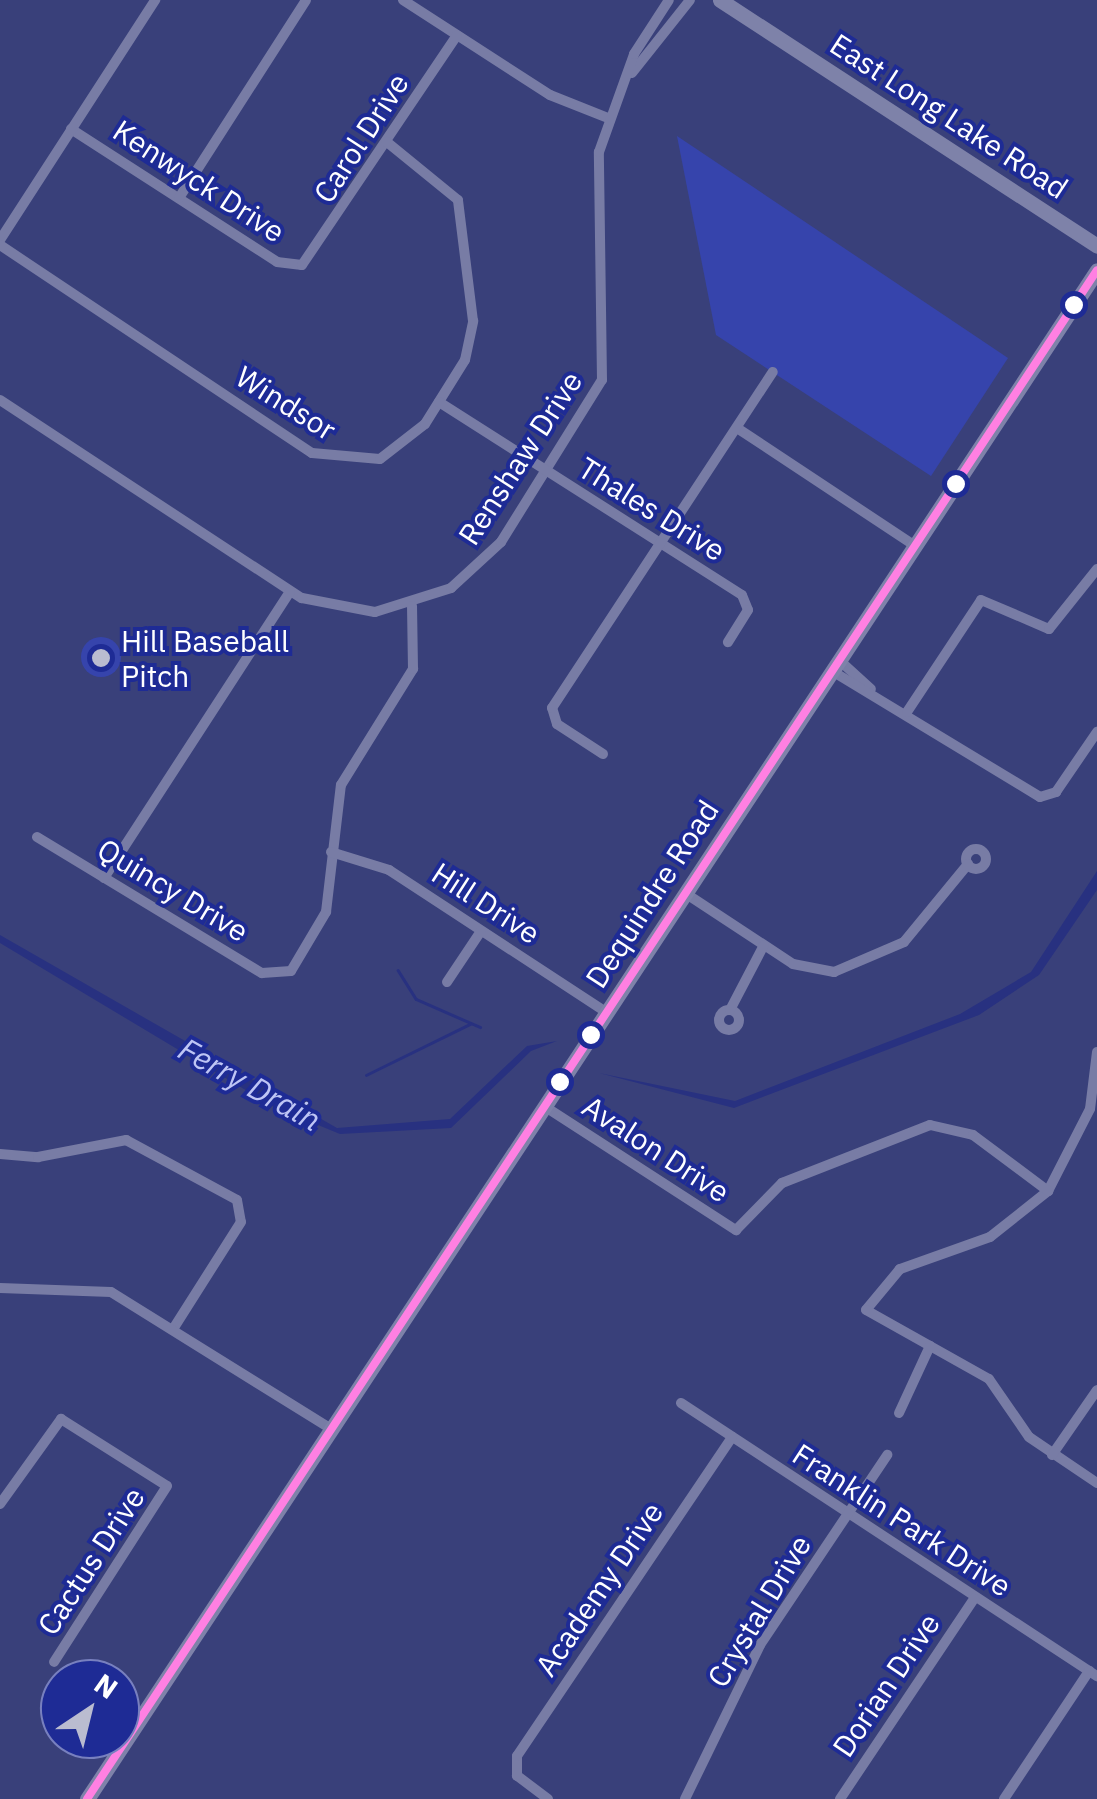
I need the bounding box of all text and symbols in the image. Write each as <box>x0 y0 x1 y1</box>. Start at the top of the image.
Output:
street label: East Long Lake Road <box>824 26 1074 206</box>
street label: Carol Drive <box>306 66 416 210</box>
street label: Kenwyck Drive <box>107 112 291 250</box>
unlabelled marker <box>1064 295 1084 315</box>
street label: Windsor <box>229 358 343 448</box>
street label: Renshaw Drive <box>451 365 589 551</box>
street label: Thales Drive <box>572 450 732 568</box>
unlabelled marker <box>946 474 966 494</box>
place label: Hill Baseball Pitch <box>121 623 289 694</box>
marker: Hill Baseball Pitch <box>90 647 112 669</box>
street label: Dequindre Road <box>578 793 726 995</box>
street label: Quincy Drive <box>91 831 255 949</box>
street label: Hill Drive <box>425 855 547 951</box>
unlabelled marker <box>581 1025 601 1045</box>
water label: Ferry Drain <box>172 1029 328 1139</box>
unlabelled marker <box>550 1072 570 1092</box>
street label: Avalon Drive <box>576 1088 736 1210</box>
street label: Franklin Park Drive <box>786 1436 1018 1604</box>
street label: Cactus Drive <box>30 1480 152 1642</box>
street label: Academy Drive <box>528 1495 670 1683</box>
street label: Crystal Drive <box>700 1529 818 1693</box>
street label: Dorian Drive <box>825 1606 947 1764</box>
north arrow <box>40 1659 140 1759</box>
text: N <box>87 1665 125 1707</box>

